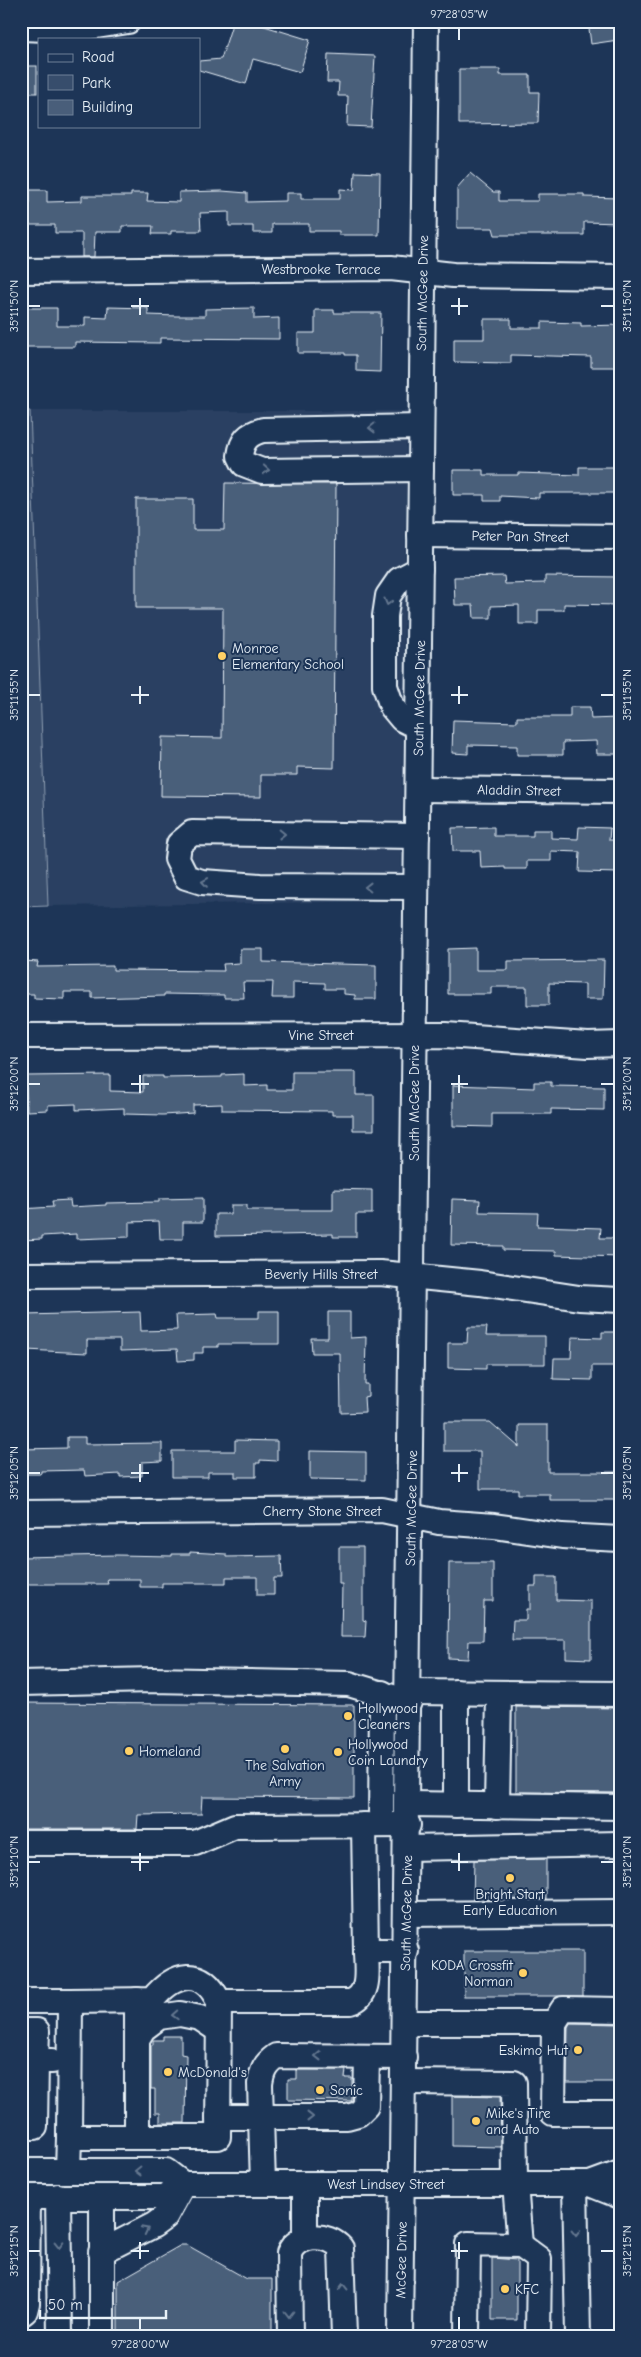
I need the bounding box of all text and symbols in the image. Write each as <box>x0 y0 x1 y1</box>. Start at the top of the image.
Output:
text: 97°28'05"W <box>430 7 488 21</box>
legend <box>38 38 200 128</box>
text: Road <box>82 48 114 66</box>
text: Park <box>82 74 111 92</box>
text: Building <box>82 98 133 116</box>
street label: South McGee Drive <box>413 235 432 351</box>
street label: Westbrooke Terrace <box>262 261 380 278</box>
text: 35°11'50"N <box>7 280 21 332</box>
text: 35°11'50"N <box>620 280 634 332</box>
one-way arrow <box>368 423 376 433</box>
one-way arrow <box>262 465 270 476</box>
street label: Peter Pan Street <box>471 527 570 546</box>
one-way arrow <box>383 598 394 606</box>
place label: Monroe Elementary School <box>232 640 344 673</box>
street label: South McGee Drive <box>410 640 429 756</box>
marker: Monroe Elementary School <box>216 650 228 662</box>
text: 35°11'55"N <box>7 669 21 721</box>
text: 35°11'55"N <box>620 669 634 721</box>
street label: Aladdin Street <box>477 781 562 800</box>
one-way arrow <box>278 829 286 839</box>
one-way arrow <box>201 877 209 888</box>
one-way arrow <box>363 882 371 892</box>
street label: Vine Street <box>288 1027 355 1044</box>
street label: South McGee Drive <box>406 1045 423 1161</box>
text: 35°12'00"N <box>7 1057 21 1111</box>
text: 35°12'00"N <box>620 1057 634 1111</box>
street label: Beverly Hills Street <box>265 1266 378 1283</box>
text: 35°12'05"N <box>7 1446 21 1500</box>
text: 35°12'05"N <box>620 1446 634 1500</box>
street label: South McGee Drive <box>402 1450 421 1566</box>
street label: Cherry Stone Street <box>263 1503 382 1520</box>
place label: Hollywood Cleaners <box>358 1700 418 1733</box>
marker: Hollywood Cleaners <box>342 1710 354 1722</box>
place label: Hollywood Coin Laundry <box>348 1736 428 1769</box>
place label: Homeland <box>139 1743 201 1760</box>
marker: The Salvation Army <box>279 1743 291 1755</box>
marker: Homeland <box>123 1745 135 1757</box>
marker: Hollywood Coin Laundry <box>332 1746 344 1758</box>
place label: The Salvation Army <box>245 1757 325 1790</box>
text: 35°12'10"N <box>7 1836 21 1888</box>
text: 35°12'10"N <box>620 1836 634 1888</box>
street label: South McGee Drive <box>397 1855 416 1971</box>
marker: Bright Start Early Education <box>504 1872 516 1884</box>
place label: Bright Start Early Education <box>463 1886 557 1919</box>
place label: KODA Crossfit Norman <box>431 1957 514 1990</box>
marker: KODA Crossfit Norman <box>517 1967 529 1979</box>
one-way arrow <box>171 2010 179 2021</box>
place label: Eskimo Hut <box>499 2042 569 2059</box>
marker: Eskimo Hut <box>572 2044 584 2056</box>
one-way arrow <box>314 2051 322 2061</box>
place label: McDonald's <box>178 2064 247 2081</box>
marker: McDonald's <box>162 2066 174 2078</box>
place label: Sonic <box>330 2082 363 2099</box>
marker: Sonic <box>314 2084 326 2096</box>
place label: Mike's Tire and Auto <box>486 2105 550 2138</box>
one-way arrow <box>306 2112 314 2122</box>
marker: Mike's Tire and Auto <box>470 2115 482 2127</box>
one-way arrow <box>134 2166 142 2176</box>
street label: West Lindsey Street <box>328 2176 445 2193</box>
street label: McGee Drive <box>392 2221 411 2299</box>
text: 35°12'15"N <box>7 2225 21 2277</box>
text: 35°12'15"N <box>620 2225 634 2277</box>
one-way arrow <box>139 2226 148 2236</box>
one-way arrow <box>571 2230 581 2237</box>
one-way arrow <box>54 2242 64 2249</box>
place label: KFC <box>515 2281 540 2298</box>
one-way arrow <box>338 2283 348 2290</box>
marker: KFC <box>499 2283 511 2295</box>
scale bar <box>40 2287 166 2319</box>
text: 50 m <box>48 2296 83 2314</box>
one-way arrow <box>284 2310 294 2318</box>
text: 97°28'00"W <box>111 2337 170 2351</box>
text: 97°28'05"W <box>430 2337 488 2351</box>

